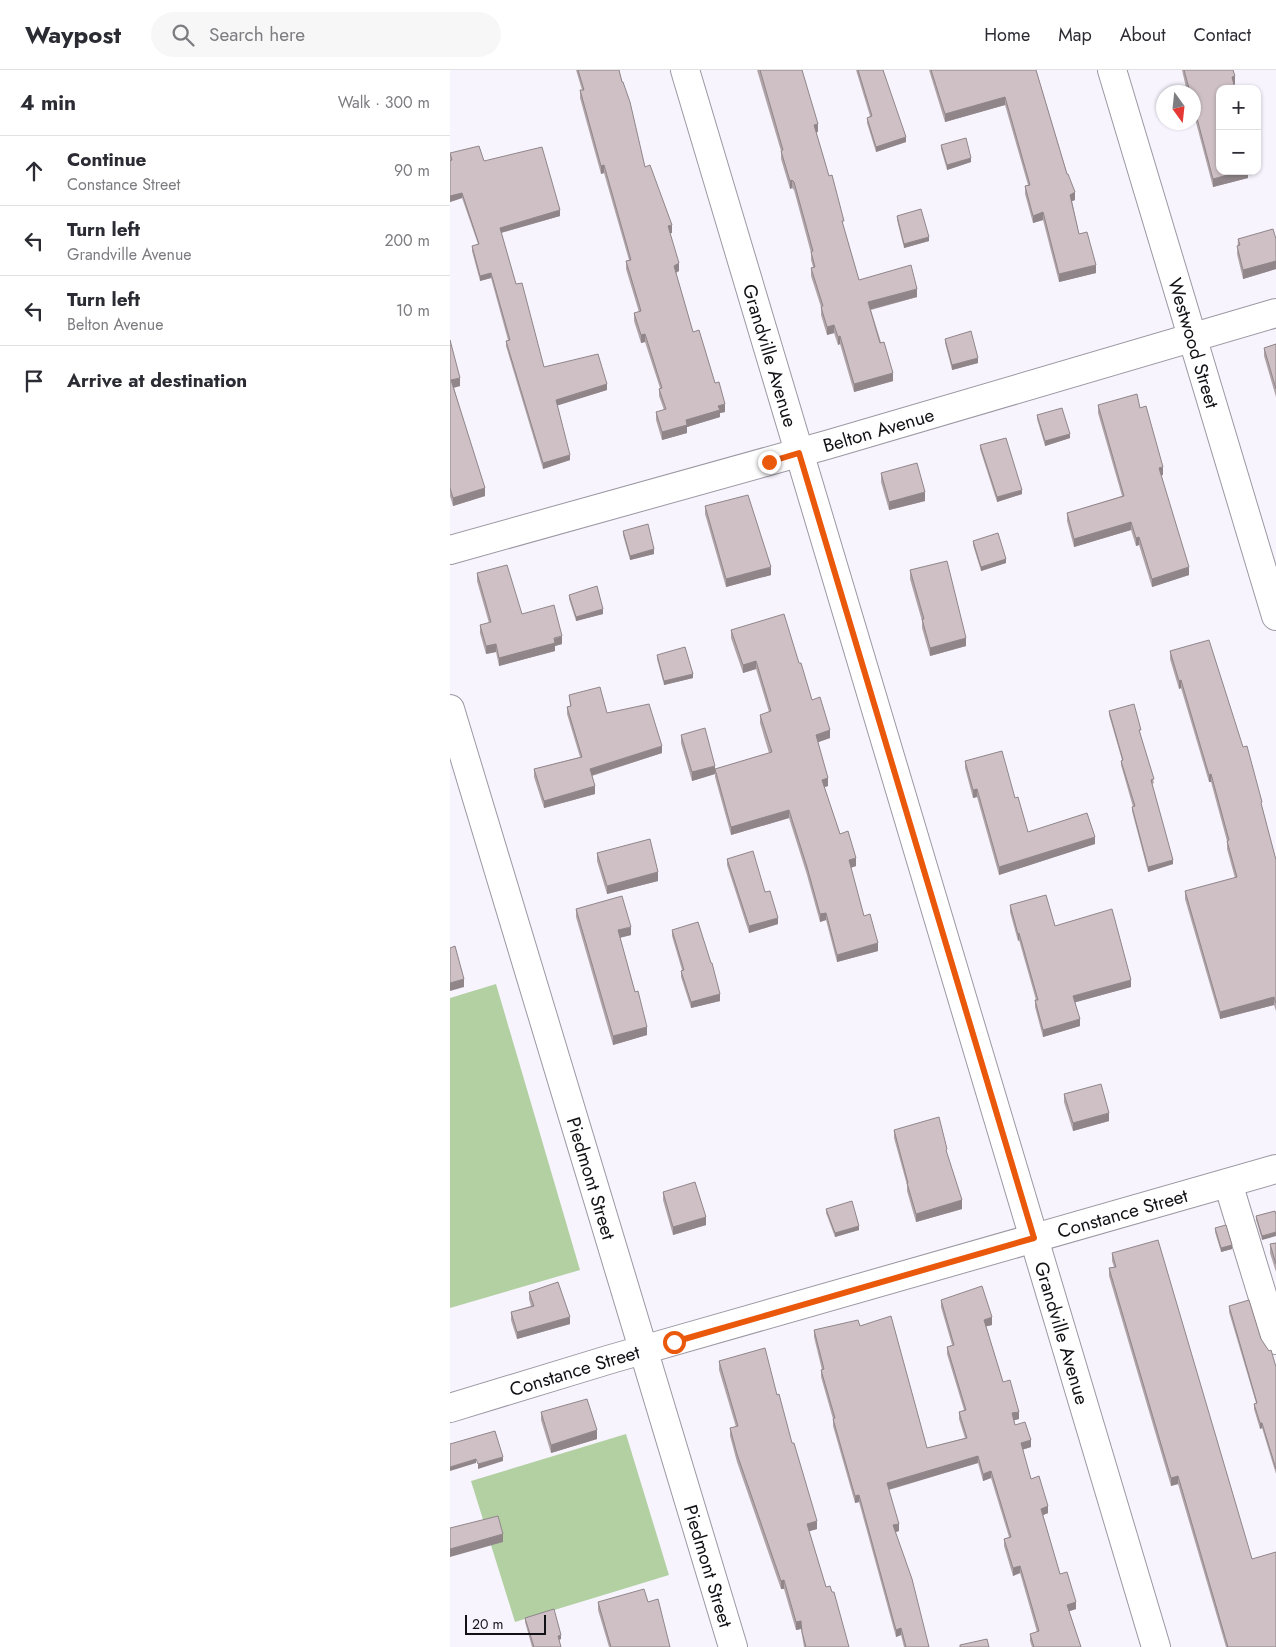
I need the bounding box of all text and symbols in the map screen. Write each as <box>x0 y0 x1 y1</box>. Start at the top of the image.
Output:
search box <box>151 12 501 57</box>
text: Waypost <box>25 17 121 52</box>
icon: search <box>169 21 197 49</box>
text: Search here <box>209 21 305 48</box>
text: Home <box>984 22 1030 48</box>
text: Map <box>1058 22 1092 48</box>
text: About <box>1120 22 1165 48</box>
text: Contact <box>1193 22 1251 48</box>
north arrow <box>1156 85 1201 130</box>
map controls <box>1216 85 1261 175</box>
button: + <box>1216 85 1261 130</box>
text: 4 min <box>20 88 76 118</box>
text: Walk · 300 m <box>338 91 430 114</box>
button: − <box>1216 130 1261 175</box>
text: Continue <box>67 146 146 173</box>
icon: ahead <box>20 157 48 185</box>
text: 90 m <box>394 159 430 182</box>
text: Constance Street <box>67 173 180 196</box>
text: Turn left <box>67 216 140 243</box>
icon: left <box>20 227 48 255</box>
text: 200 m <box>384 229 430 252</box>
text: Grandville Avenue <box>67 243 192 266</box>
street label: Westwood Street <box>1162 275 1226 412</box>
street label: Grandville Avenue <box>736 281 804 431</box>
text: Turn left <box>67 286 140 313</box>
icon: left <box>20 297 48 325</box>
text: 10 m <box>396 299 430 322</box>
text: Belton Avenue <box>67 313 163 336</box>
icon: arrive <box>20 367 48 395</box>
text: Arrive at destination <box>67 367 247 394</box>
street label: Belton Avenue <box>820 401 937 459</box>
route end <box>758 451 781 474</box>
street label: Piedmont Street <box>560 1113 623 1243</box>
street label: Constance Street <box>1054 1181 1191 1244</box>
street label: Grandville Avenue <box>1028 1258 1096 1408</box>
route start <box>663 1331 686 1354</box>
street label: Constance Street <box>506 1338 643 1403</box>
street label: Piedmont Street <box>677 1501 740 1631</box>
scale bar <box>465 1612 546 1635</box>
text: 20 m <box>472 1614 504 1634</box>

